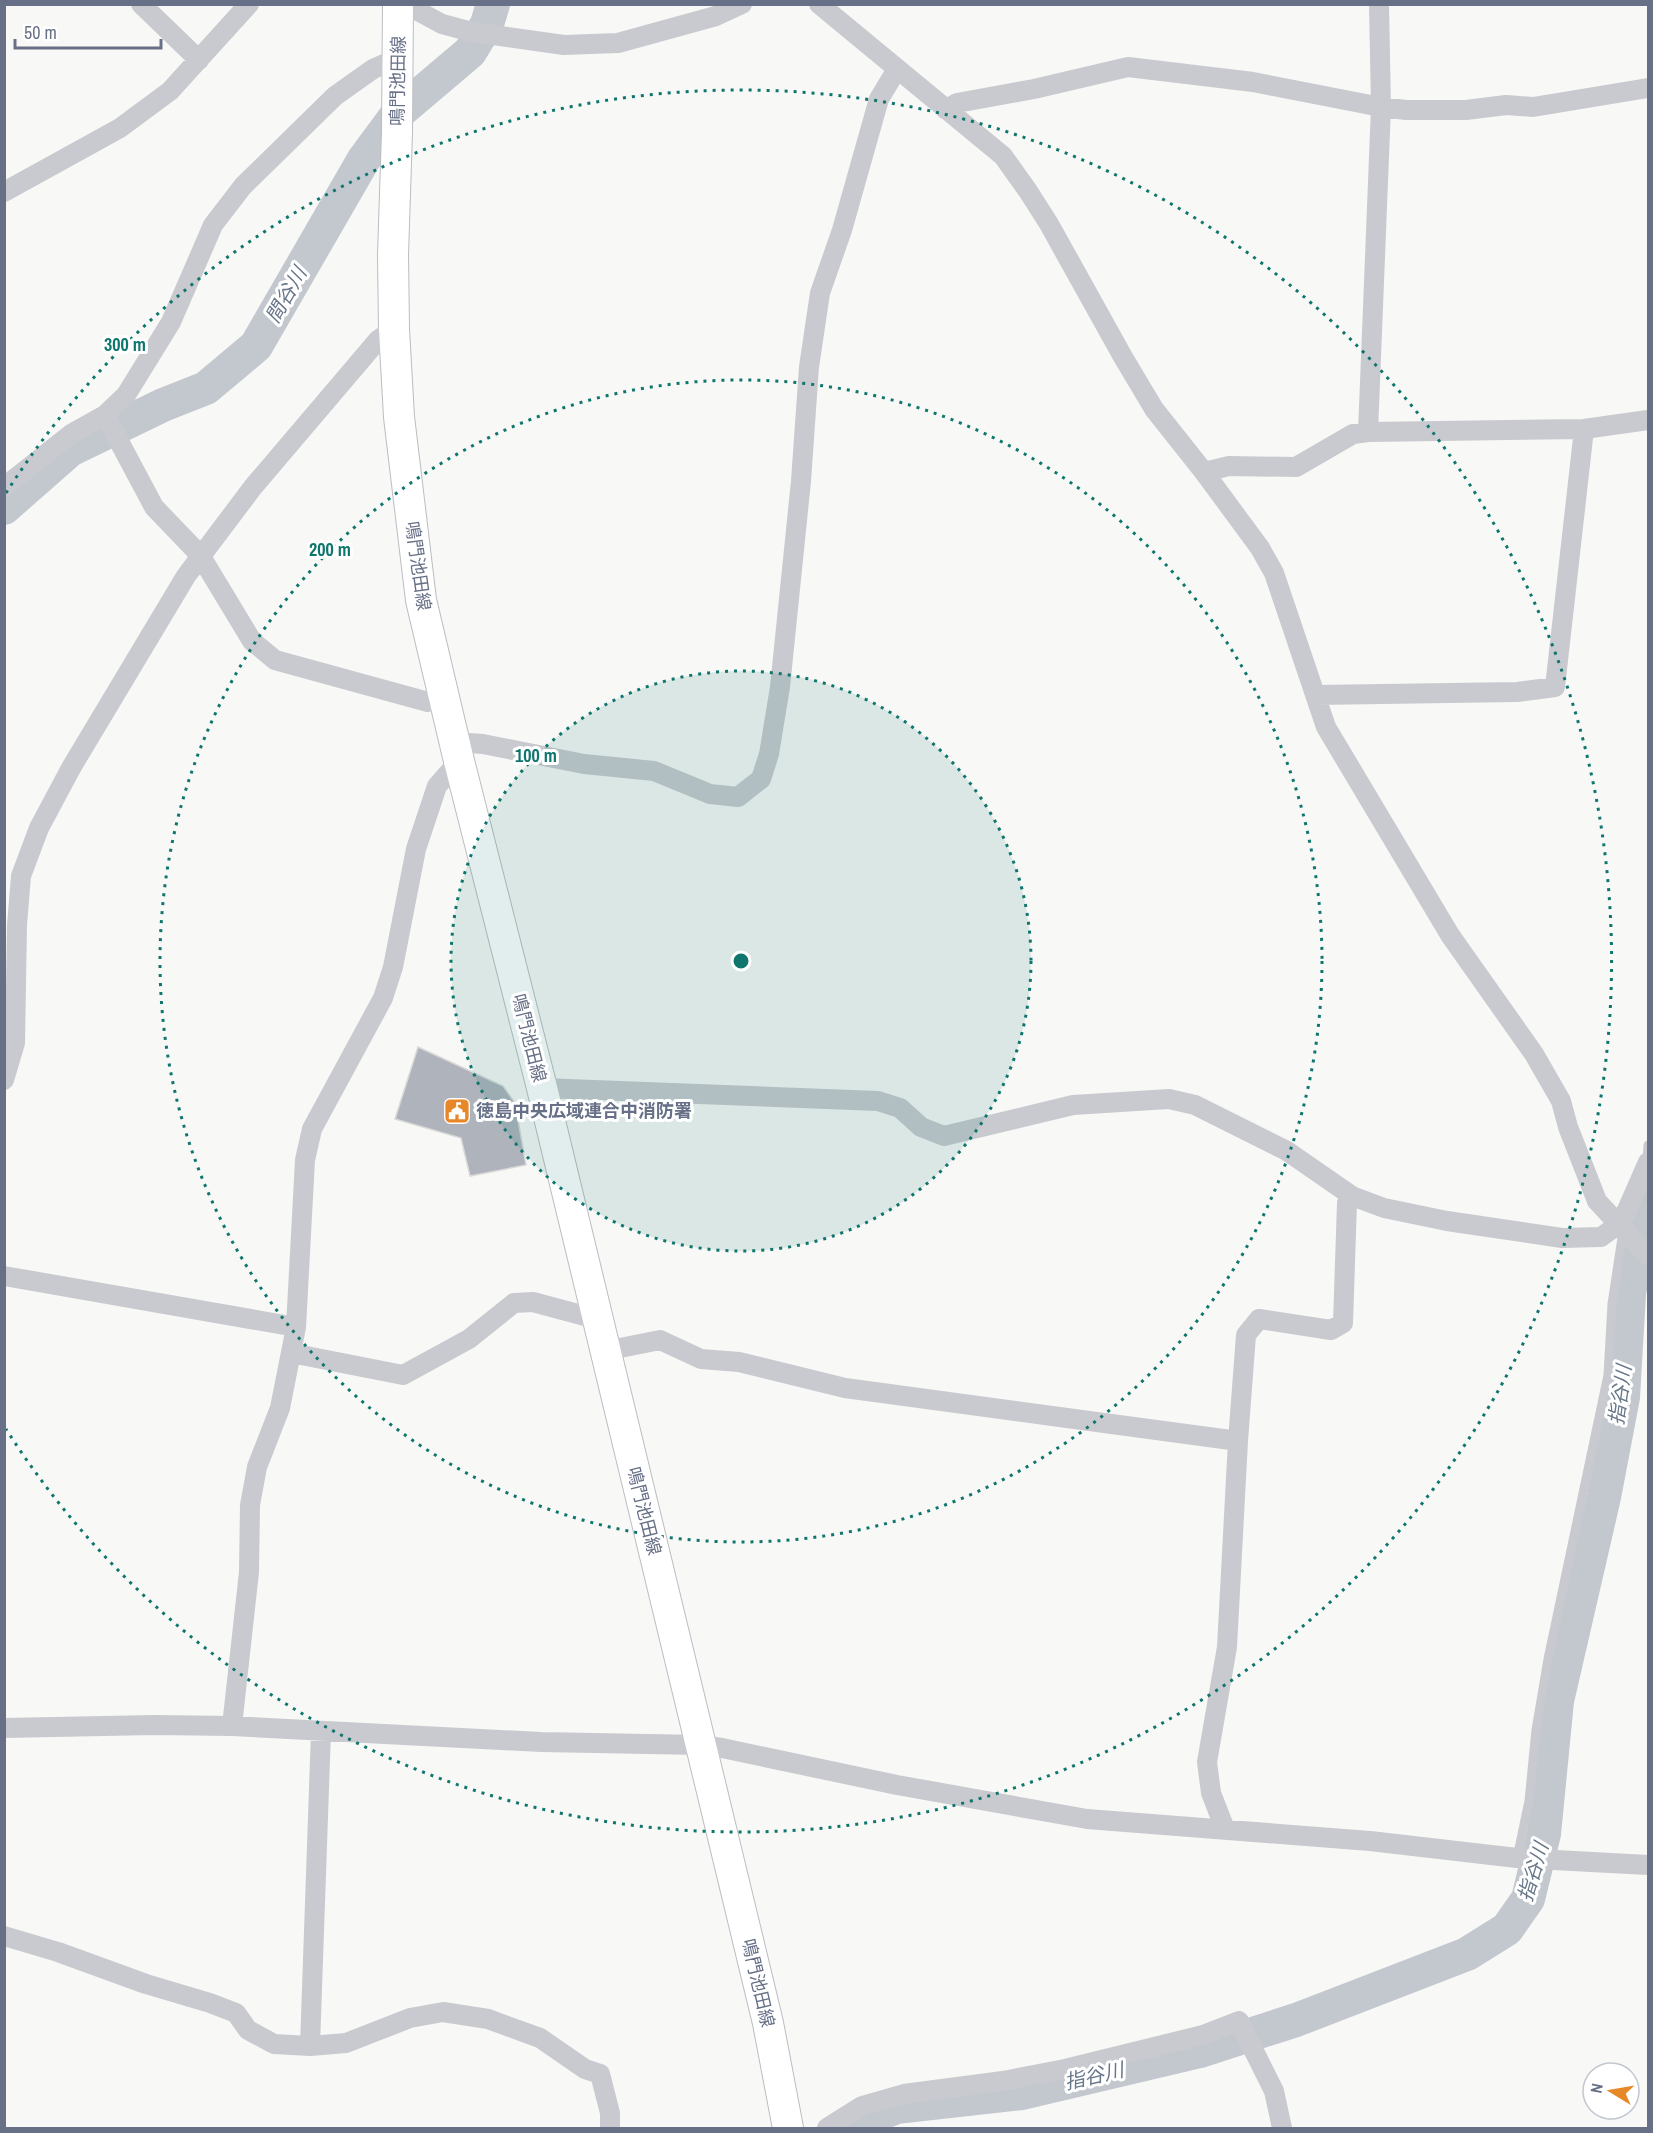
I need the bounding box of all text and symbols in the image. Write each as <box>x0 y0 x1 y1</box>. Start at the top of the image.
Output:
scale bar <box>15 12 160 50</box>
text: 50 m <box>24 20 57 45</box>
street label: 鳴門池田線 <box>384 36 411 126</box>
water label: 間谷川 <box>259 260 313 327</box>
text: 300 m <box>104 332 146 357</box>
street label: 鳴門池田線 <box>400 520 437 612</box>
text: 200 m <box>309 537 351 562</box>
text: 100 m <box>515 743 557 768</box>
centre of rings <box>731 951 751 971</box>
street label: 鳴門池田線 <box>506 991 553 1085</box>
public building icon: 徳島中央広域連合中消防署 <box>442 1096 472 1126</box>
place label: 徳島中央広域連合中消防署 <box>476 1098 692 1123</box>
water label: 指谷川 <box>1602 1361 1637 1427</box>
street label: 鳴門池田線 <box>621 1464 668 1558</box>
water label: 指谷川 <box>1511 1837 1555 1904</box>
street label: 鳴門池田線 <box>736 1936 781 2030</box>
water label: 指谷川 <box>1062 2055 1128 2095</box>
north arrow <box>1581 2061 1641 2121</box>
text: N <box>1585 2081 1608 2095</box>

